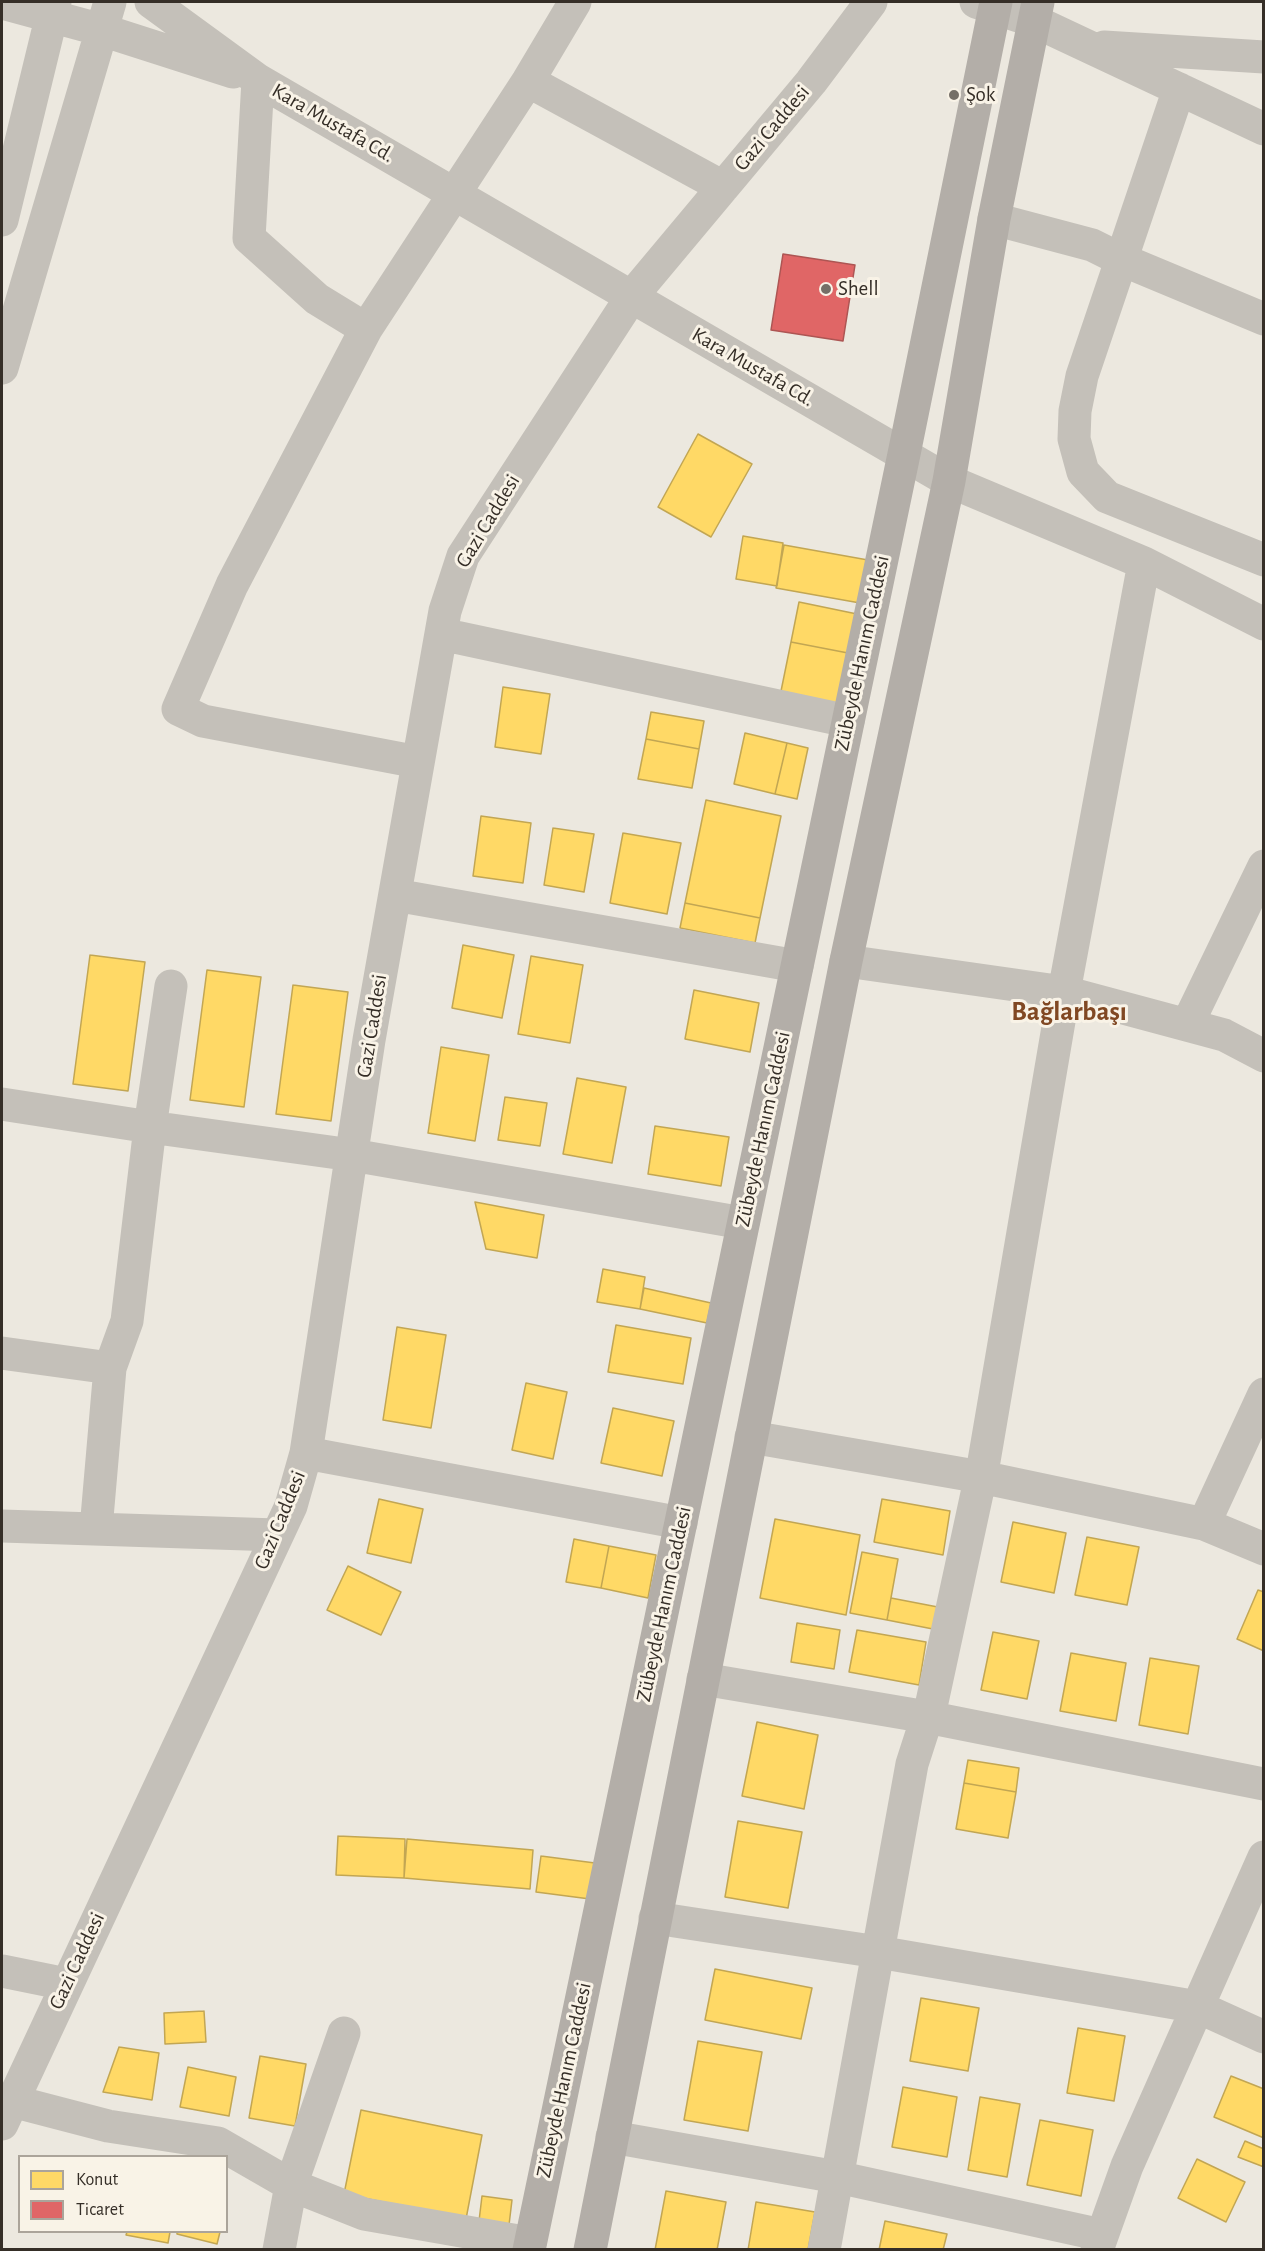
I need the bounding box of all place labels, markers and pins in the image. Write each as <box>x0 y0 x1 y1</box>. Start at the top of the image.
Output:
place label: Şok <box>966 82 995 108</box>
marker: Şok <box>947 88 961 102</box>
place label: Shell <box>838 276 879 302</box>
marker: Shell <box>819 282 833 296</box>

